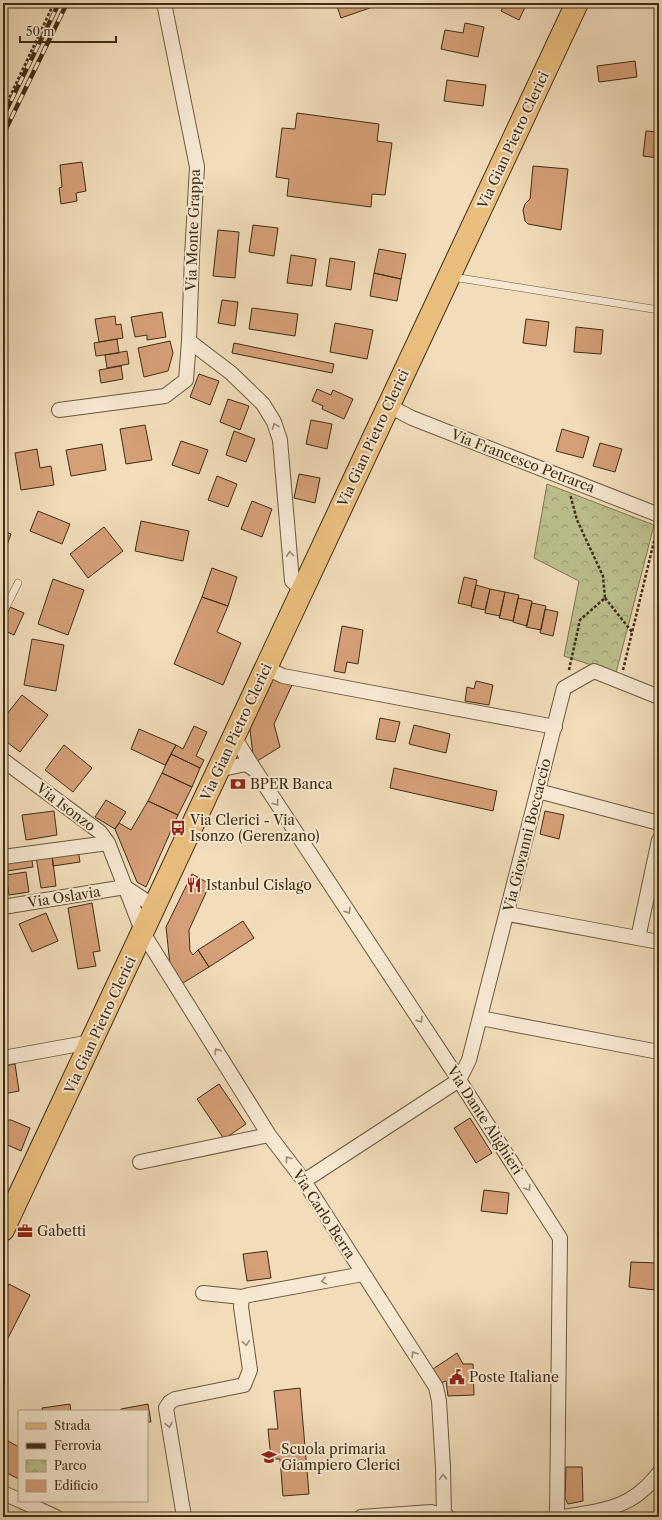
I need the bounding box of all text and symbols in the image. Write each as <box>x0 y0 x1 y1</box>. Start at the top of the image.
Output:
scale bar <box>20 18 116 44</box>
text: 50 m <box>26 24 55 39</box>
street label: Via Gian Pietro Clerici <box>473 68 553 213</box>
street label: Via Monte Grappa <box>182 168 204 292</box>
street label: Via Gian Pietro Clerici <box>333 366 413 511</box>
one-way arrow <box>271 422 279 429</box>
street label: Via Francesco Petrarca <box>448 425 598 497</box>
one-way arrow <box>286 551 295 557</box>
street label: Via Gian Pietro Clerici <box>196 660 276 805</box>
street label: Via Giovanni Boccaccio <box>499 757 555 914</box>
bank icon: BPER Banca <box>229 775 247 793</box>
place label: BPER Banca <box>250 775 333 793</box>
street label: Via Isonzo <box>32 778 99 835</box>
one-way arrow <box>271 799 279 806</box>
place label: Via Clerici - Via Isonzo (Gerenzano) <box>189 811 319 845</box>
bus stop icon: Via Clerici - Via Isonzo (Gerenzano) <box>169 819 187 837</box>
restaurant icon: Istanbul Cislago <box>185 876 203 894</box>
place label: Istanbul Cislago <box>206 876 312 894</box>
street label: Via Oslavia <box>25 882 102 912</box>
one-way arrow <box>343 907 351 914</box>
street label: Via Gian Pietro Clerici <box>60 953 140 1098</box>
one-way arrow <box>415 1016 422 1023</box>
one-way arrow <box>214 1048 221 1055</box>
street label: Via Dante Alighieri <box>443 1061 527 1178</box>
one-way arrow <box>286 1157 293 1164</box>
street label: Via Carlo Berra <box>288 1165 360 1262</box>
one-way arrow <box>524 1184 531 1191</box>
office icon: Gabetti <box>16 1222 34 1240</box>
place label: Gabetti <box>37 1222 86 1240</box>
one-way arrow <box>321 1276 327 1285</box>
one-way arrow <box>241 1340 250 1346</box>
one-way arrow <box>411 1351 419 1358</box>
public building icon: Poste Italiane <box>448 1368 466 1386</box>
place label: Poste Italiane <box>469 1368 559 1386</box>
legend <box>18 1410 148 1502</box>
text: Strada <box>54 1418 91 1433</box>
one-way arrow <box>164 1422 173 1428</box>
text: Ferrovia <box>54 1438 102 1453</box>
place label: Scuola primaria Giampiero Clerici <box>281 1440 400 1474</box>
school or university icon: Scuola primaria Giampiero Clerici <box>260 1448 278 1466</box>
text: Parco <box>54 1458 87 1473</box>
one-way arrow <box>439 1474 448 1480</box>
text: Edificio <box>54 1478 98 1493</box>

